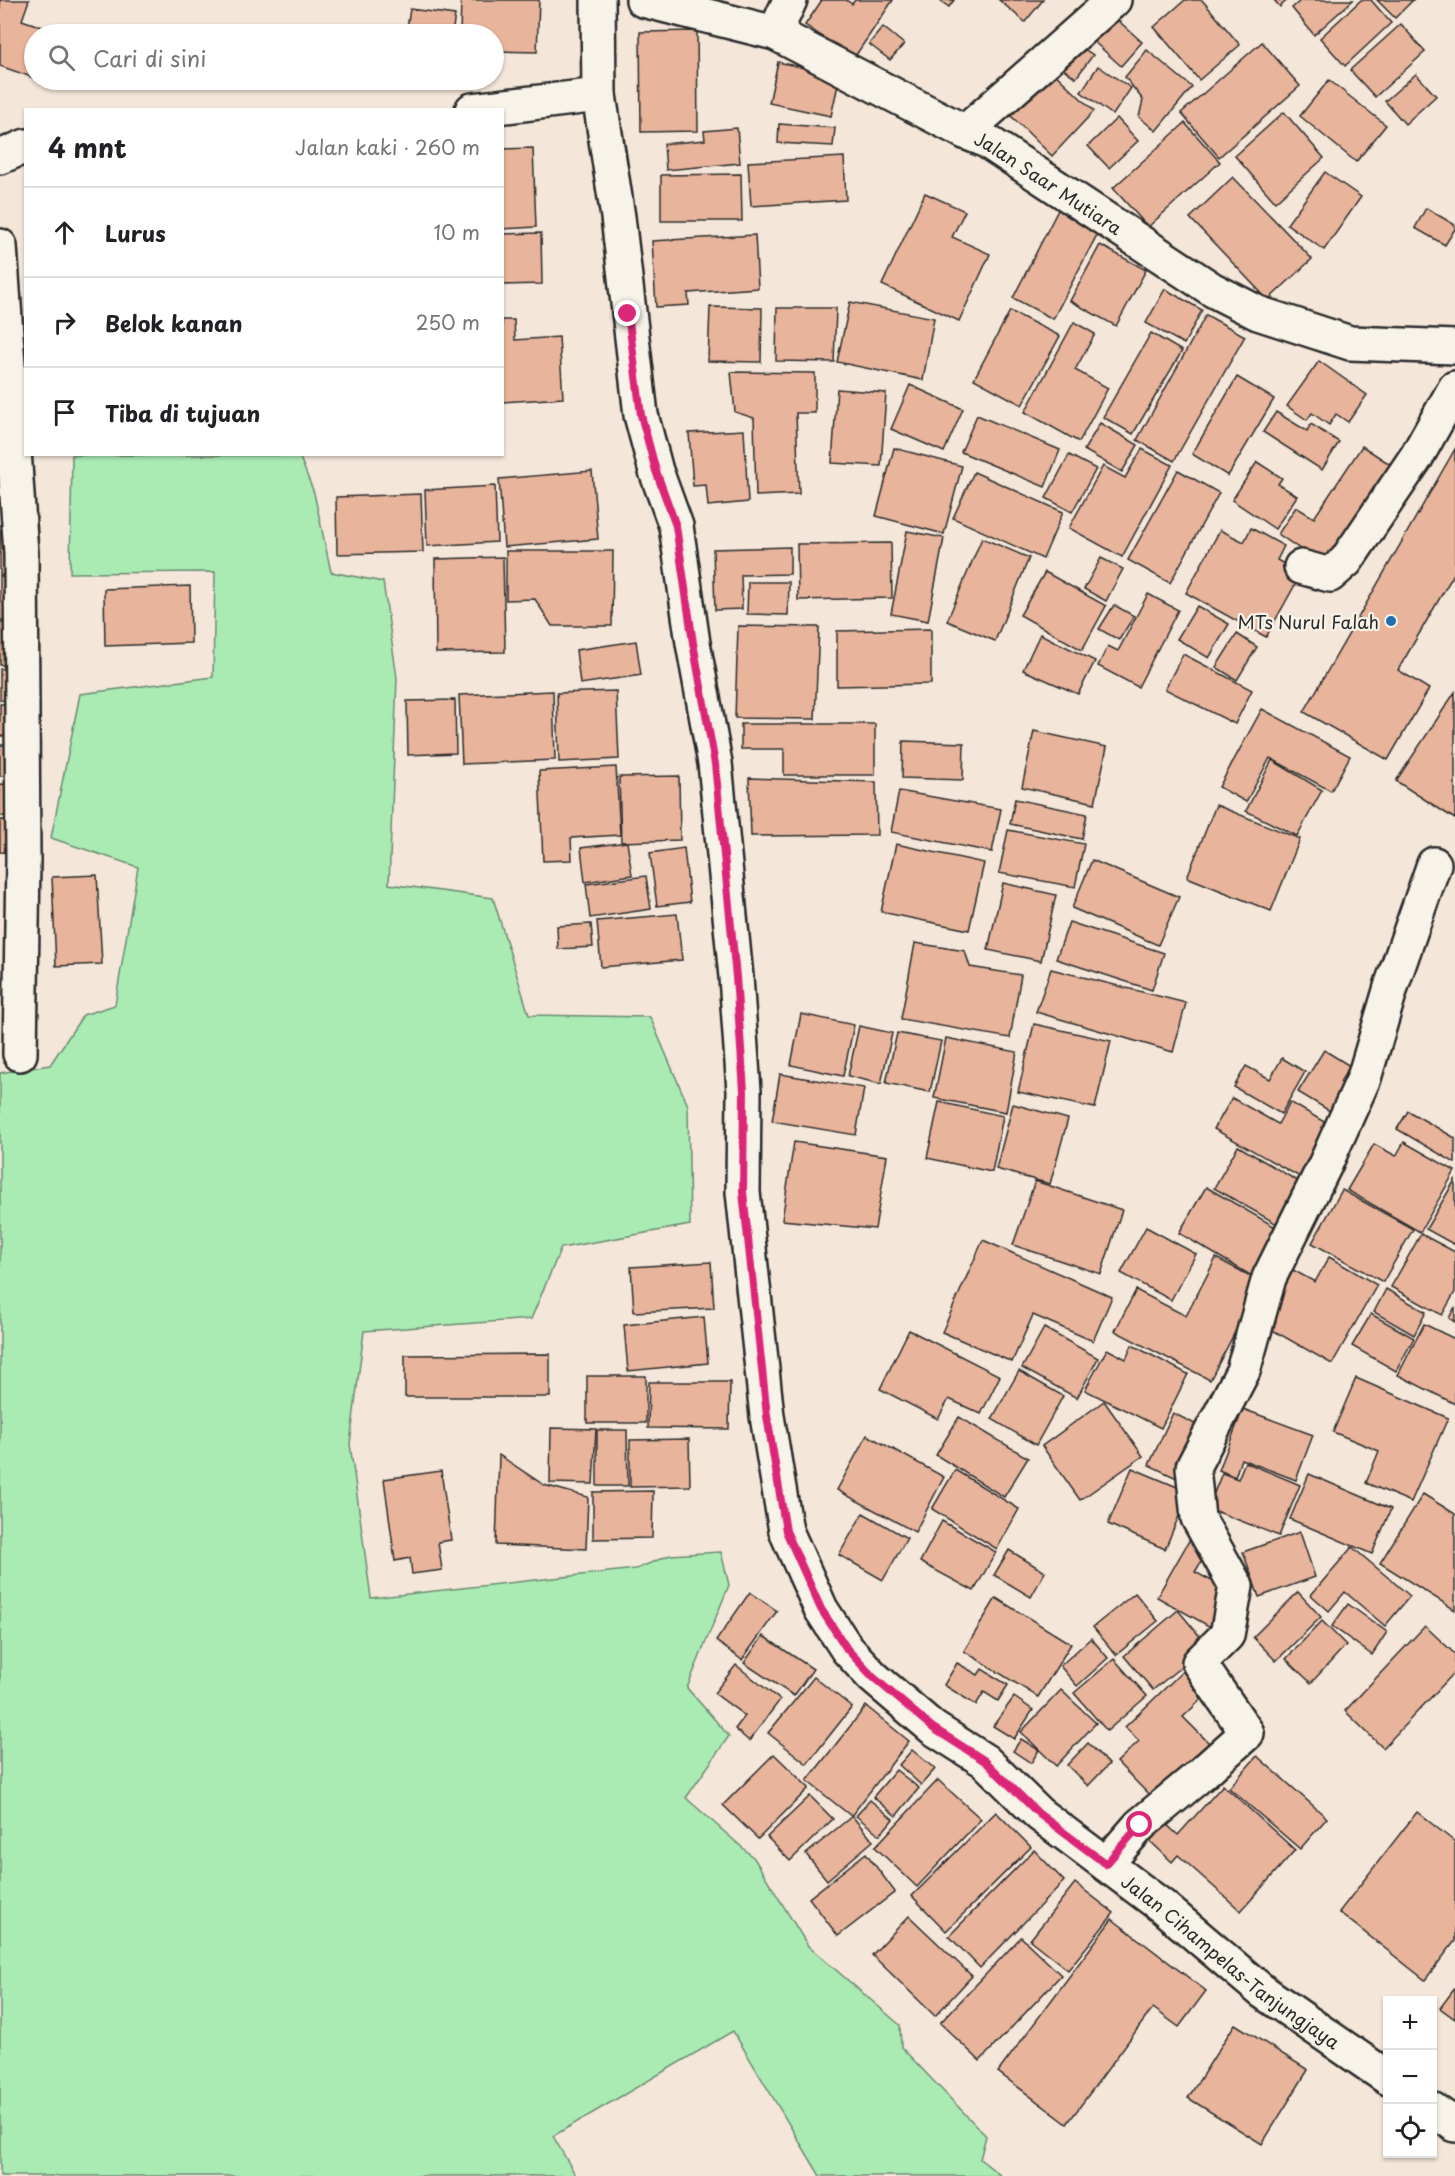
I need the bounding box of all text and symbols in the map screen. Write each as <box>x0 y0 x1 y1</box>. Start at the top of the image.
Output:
search box <box>24 24 504 90</box>
icon: search <box>45 41 78 74</box>
text: Cari di sini <box>93 41 206 74</box>
street label: Jalan Saar Mutiara <box>971 124 1129 241</box>
text: 4 mnt <box>48 128 127 167</box>
text: Jalan kaki · 260 m <box>295 132 480 162</box>
icon: ahead <box>48 216 81 249</box>
text: Lurus <box>105 216 166 249</box>
text: 10 m <box>433 217 480 247</box>
route end <box>614 300 640 326</box>
icon: right <box>48 306 81 339</box>
text: Belok kanan <box>105 306 242 339</box>
text: 250 m <box>416 307 480 337</box>
icon: arrive <box>48 396 81 429</box>
text: Tiba di tujuan <box>105 396 260 429</box>
place label: MTs Nurul Falah <box>1237 608 1379 635</box>
marker: MTs Nurul Falah <box>1384 614 1398 628</box>
route start <box>1126 1811 1152 1837</box>
street label: Jalan Cihampelas-Tanjungjaya <box>1116 1867 1346 2055</box>
map controls <box>1383 1996 1437 2158</box>
button: + <box>1383 1996 1437 2050</box>
button: − <box>1383 2050 1437 2104</box>
button: locate <box>1383 2104 1437 2158</box>

